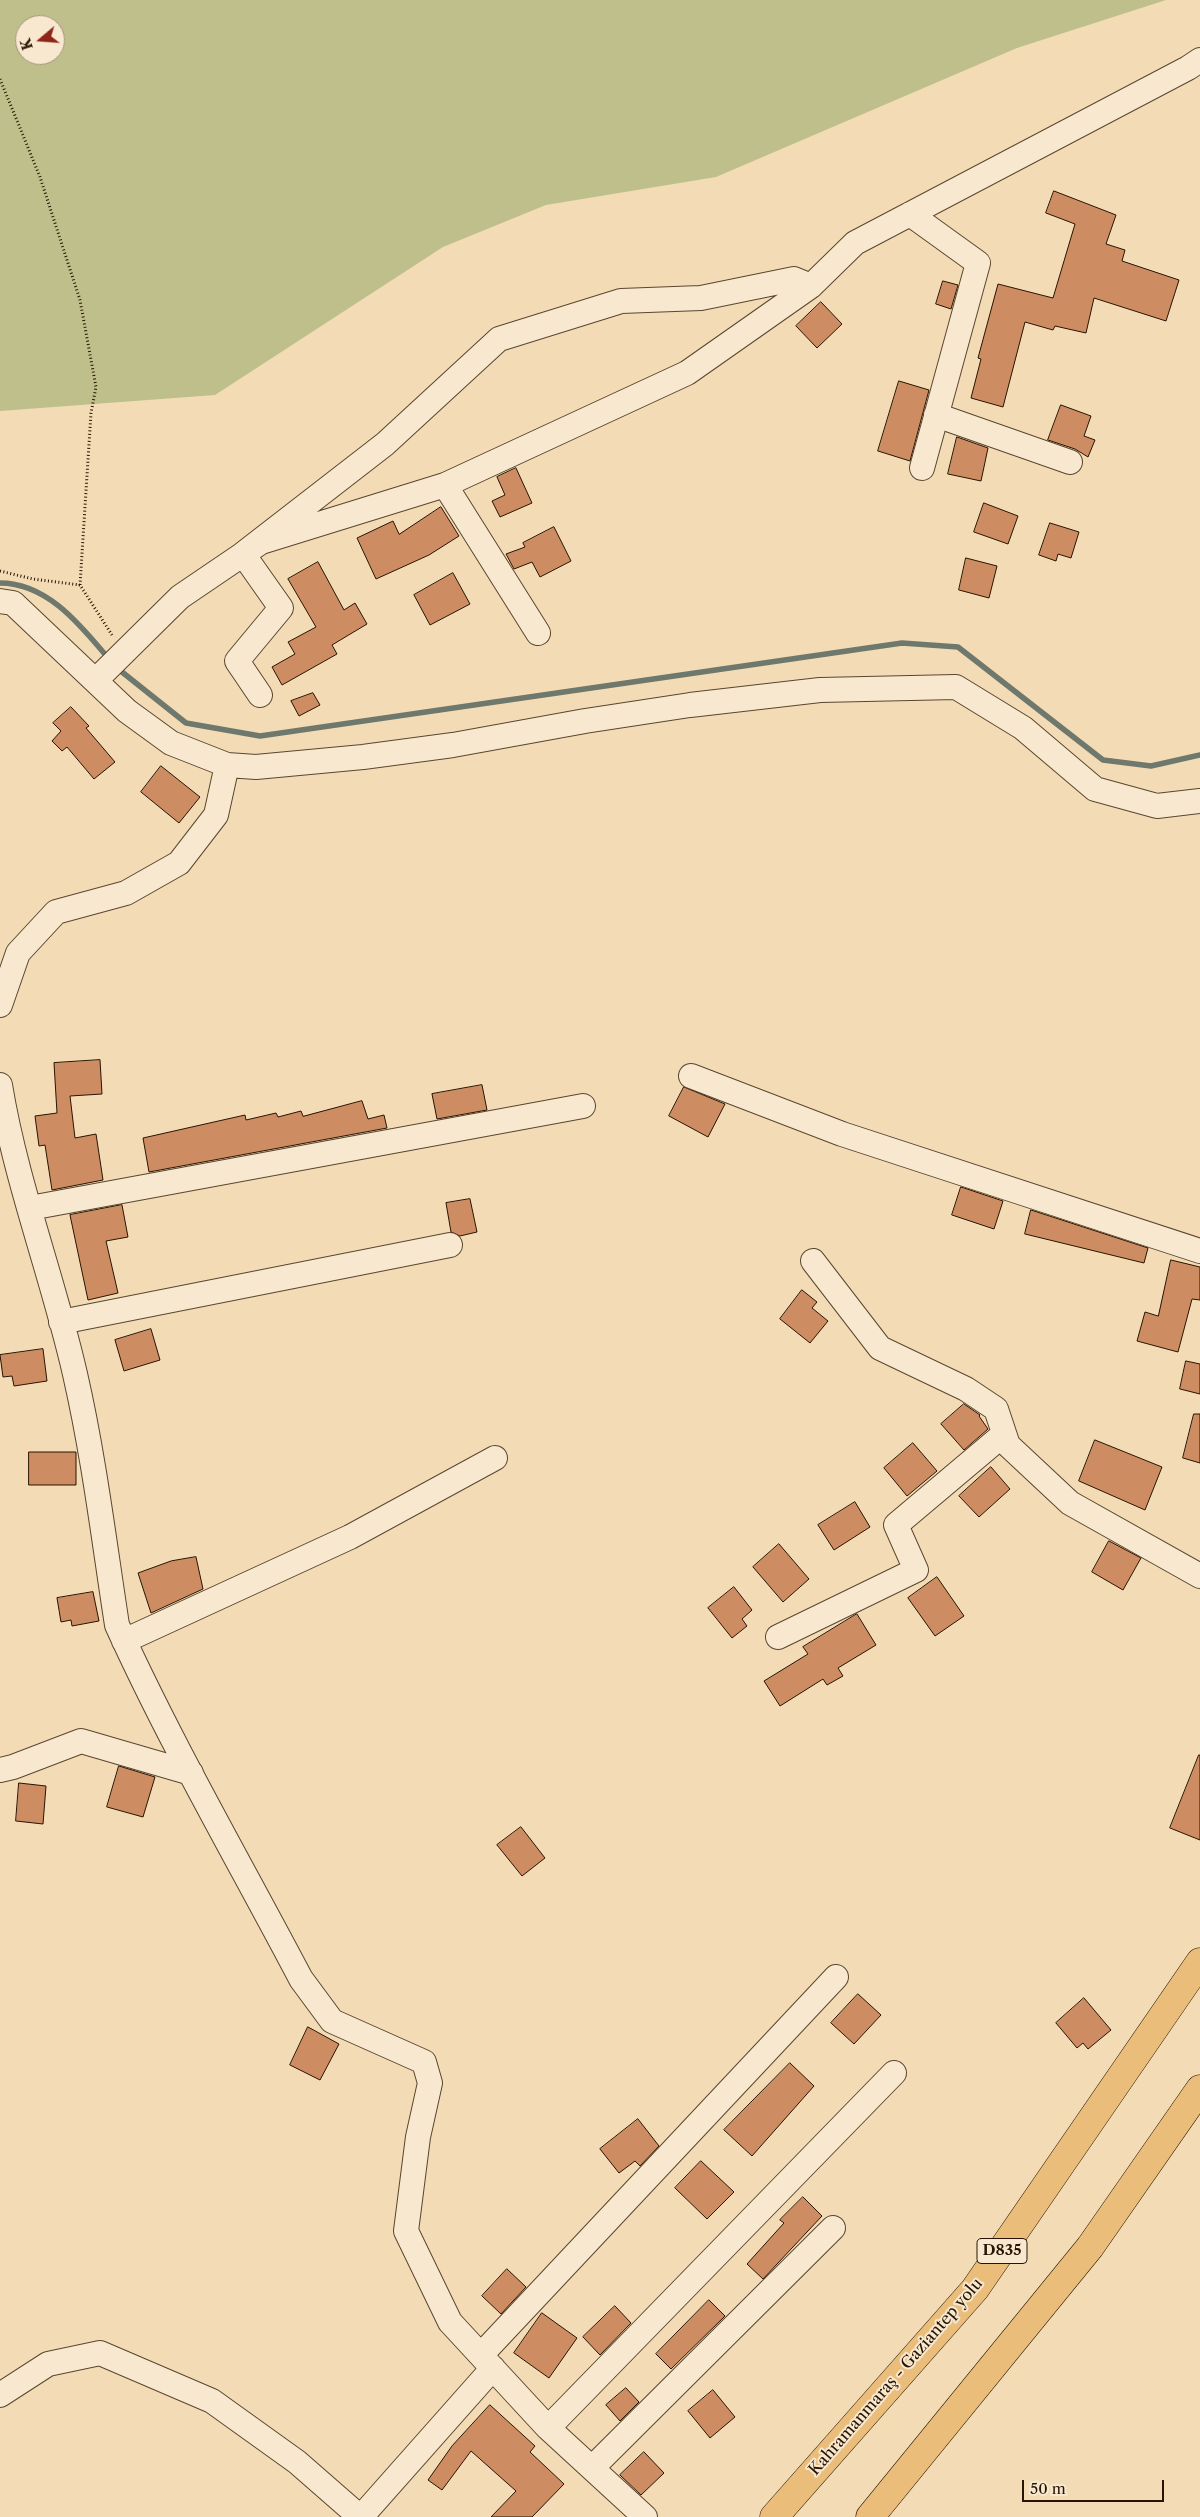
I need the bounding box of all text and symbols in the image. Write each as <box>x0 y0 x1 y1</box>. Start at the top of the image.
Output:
north arrow <box>15 15 65 65</box>
text: K <box>16 36 37 52</box>
road number: D835 <box>977 2238 1027 2264</box>
street label: Kahramanmaraş - Gaziantep yolu <box>805 2274 987 2480</box>
scale bar <box>1025 2470 1168 2502</box>
text: 50 m <box>1030 2479 1066 2498</box>

